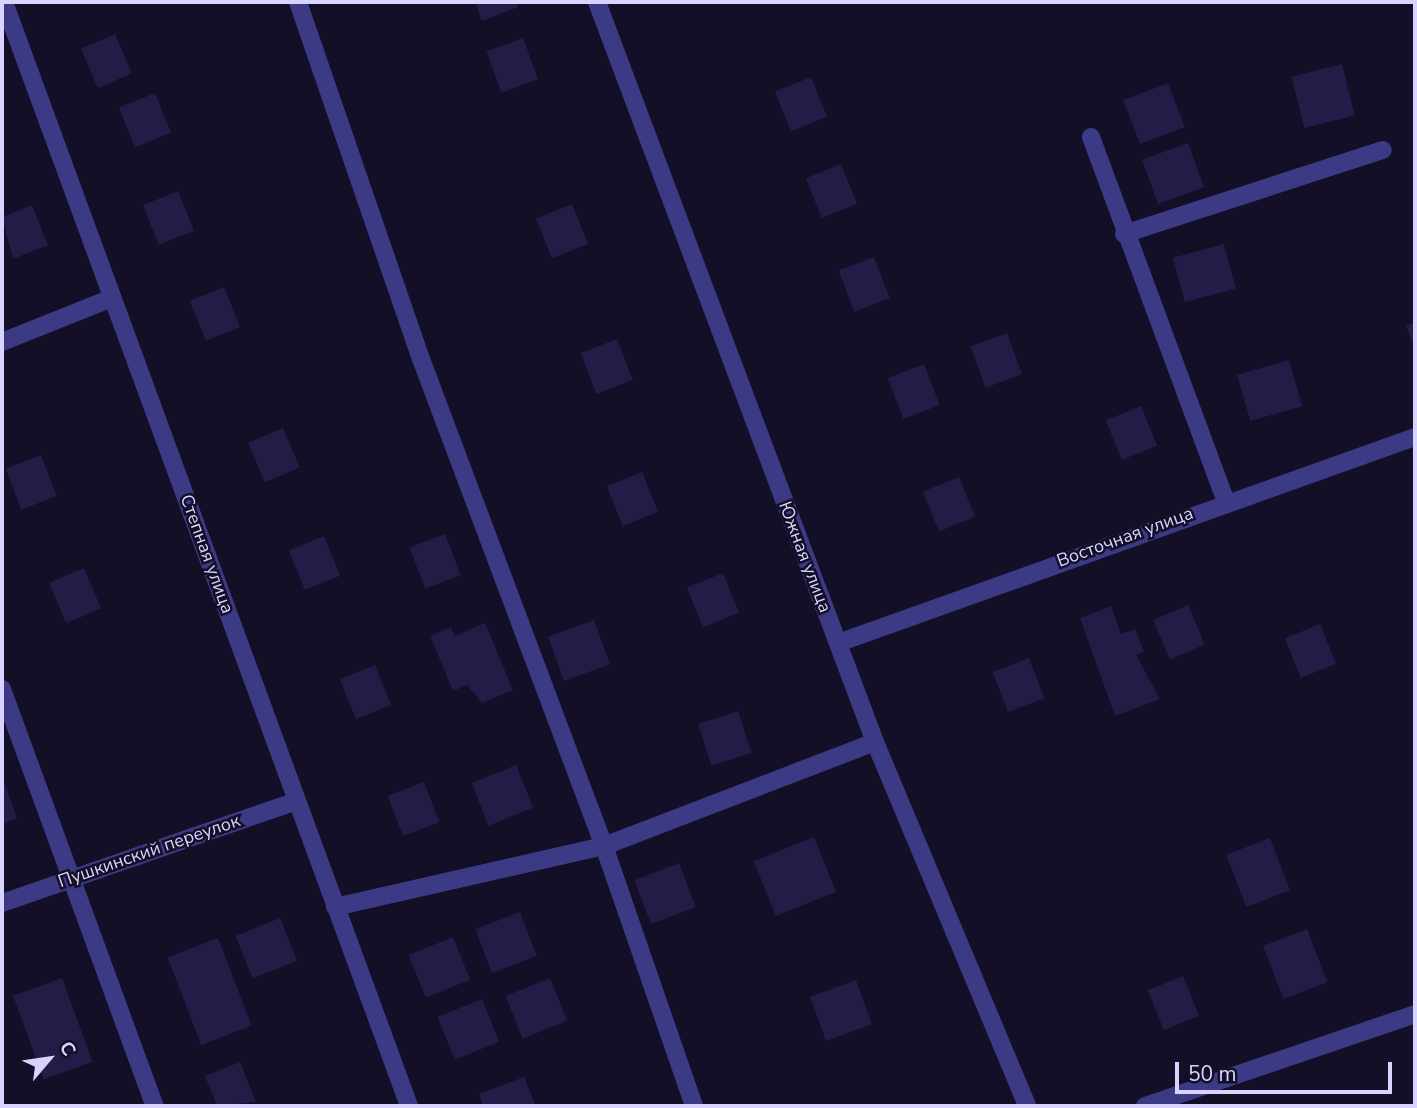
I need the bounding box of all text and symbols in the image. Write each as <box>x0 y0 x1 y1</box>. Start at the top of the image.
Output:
street label: Степная улица <box>175 492 239 616</box>
street label: Южная улица <box>774 498 836 616</box>
street label: Восточная улица <box>1054 502 1196 572</box>
street label: Пушкинский переулок <box>55 810 243 892</box>
north arrow <box>14 1024 84 1094</box>
text: С <box>53 1037 82 1061</box>
scale bar <box>1179 1048 1396 1092</box>
text: 50 m <box>1188 1060 1237 1088</box>

